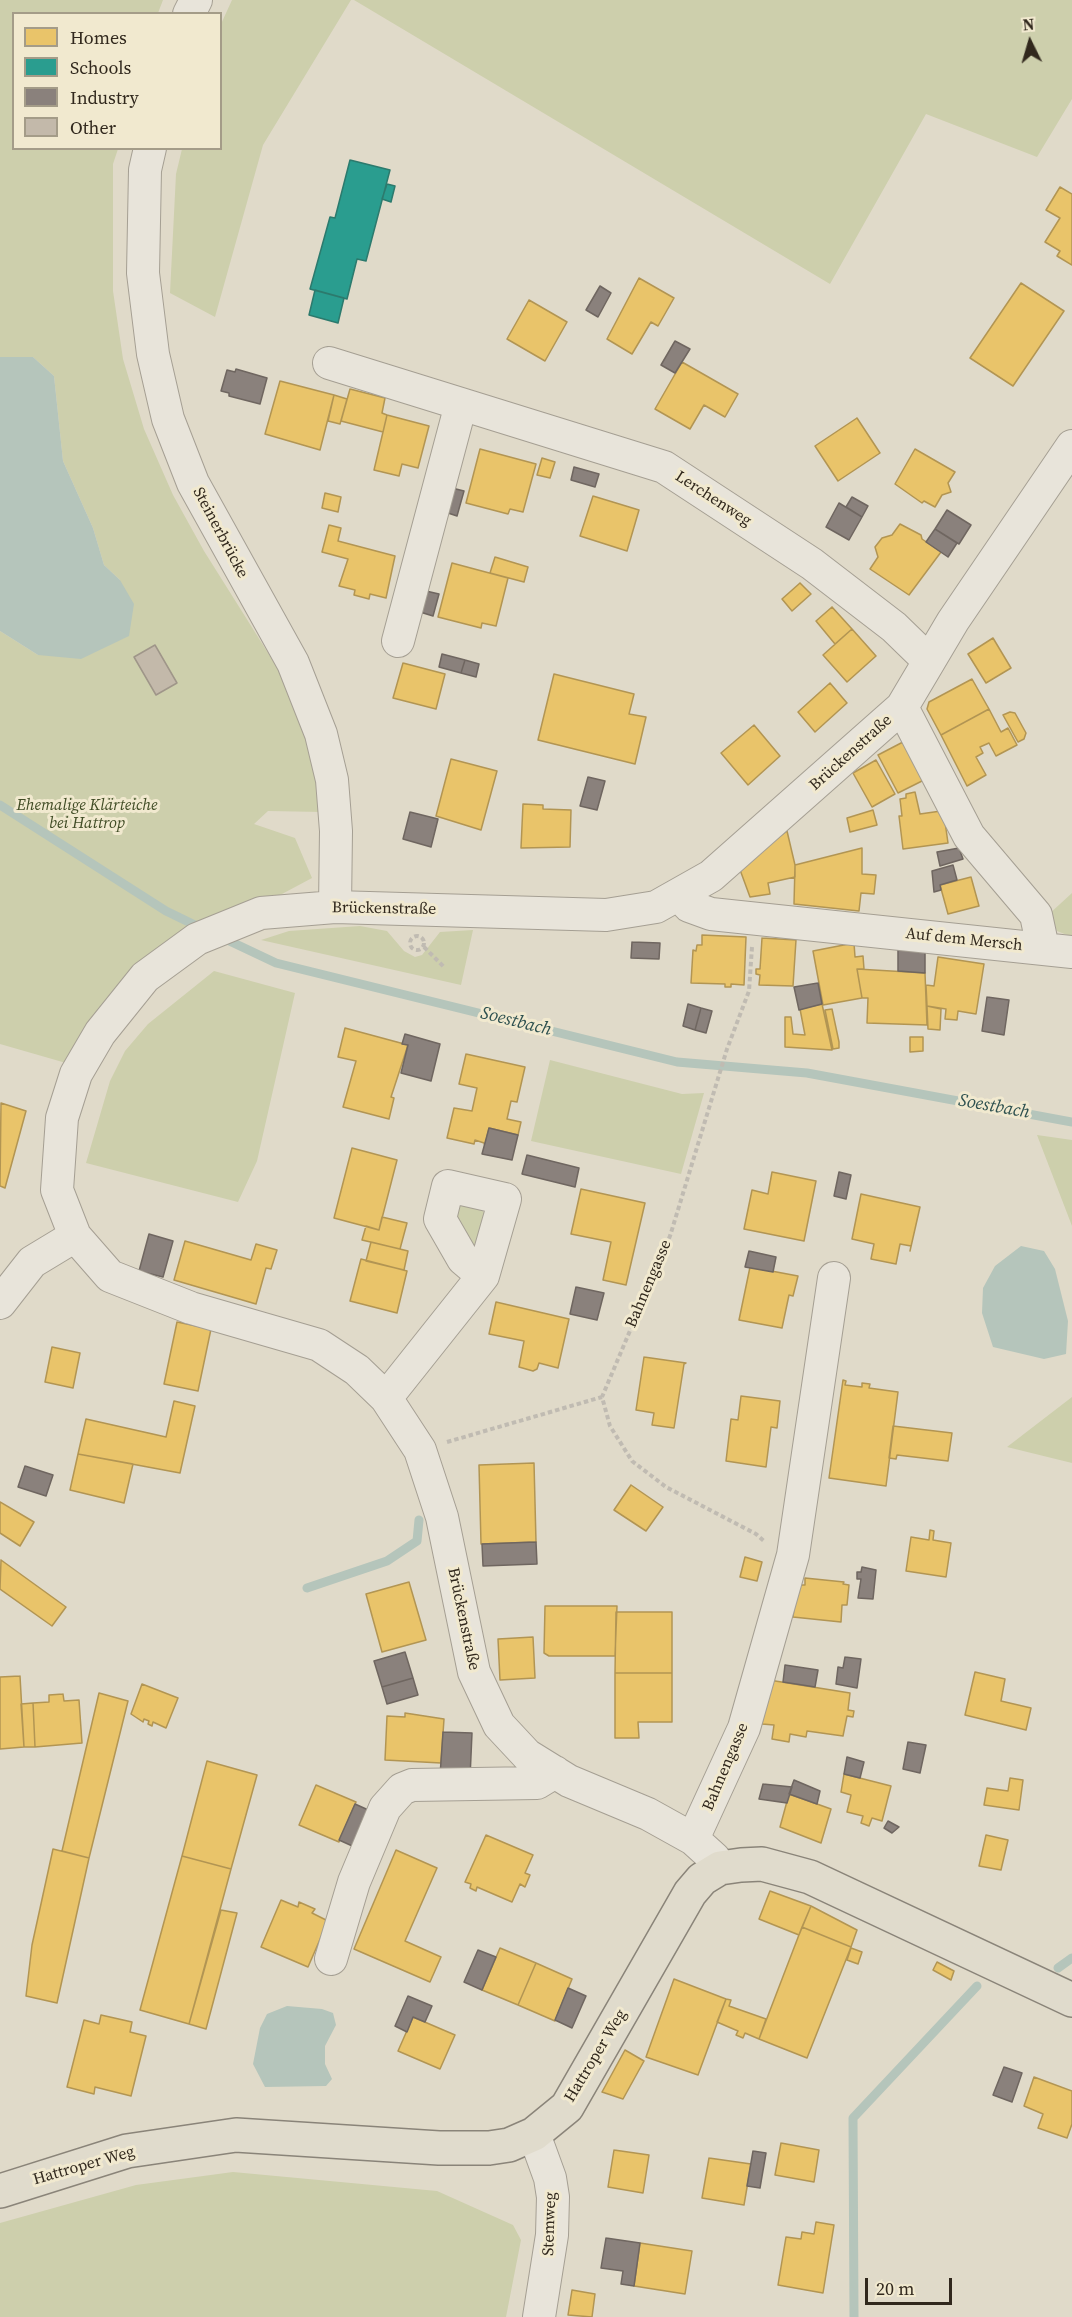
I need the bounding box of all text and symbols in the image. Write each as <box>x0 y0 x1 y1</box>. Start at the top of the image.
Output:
legend <box>12 12 222 150</box>
north arrow <box>1000 12 1060 72</box>
text: N <box>1022 13 1035 36</box>
text: Homes <box>70 25 127 50</box>
text: Schools <box>70 55 131 80</box>
text: Industry <box>70 85 139 110</box>
text: Other <box>70 115 116 140</box>
street label: Lerchenweg <box>671 467 755 531</box>
street label: Steinerbrücke <box>188 484 252 582</box>
street label: Brückenstraße <box>806 711 896 795</box>
park label: Ehemalige Klärteiche bei Hattrop <box>17 796 157 834</box>
street label: Brückenstraße <box>332 898 436 920</box>
street label: Auf dem Mersch <box>905 924 1023 956</box>
water label: Soestbach <box>478 1003 554 1041</box>
water label: Soestbach <box>957 1090 1031 1124</box>
street label: Bahnengasse <box>622 1237 676 1331</box>
street label: Brückenstraße <box>443 1566 483 1672</box>
street label: Bahnengasse <box>699 1720 753 1814</box>
street label: Hattroper Weg <box>561 2006 631 2106</box>
street label: Hattroper Weg <box>31 2142 137 2190</box>
street label: Stemweg <box>539 2192 561 2256</box>
scale bar <box>868 2266 955 2304</box>
text: 20 m <box>876 2276 914 2301</box>

